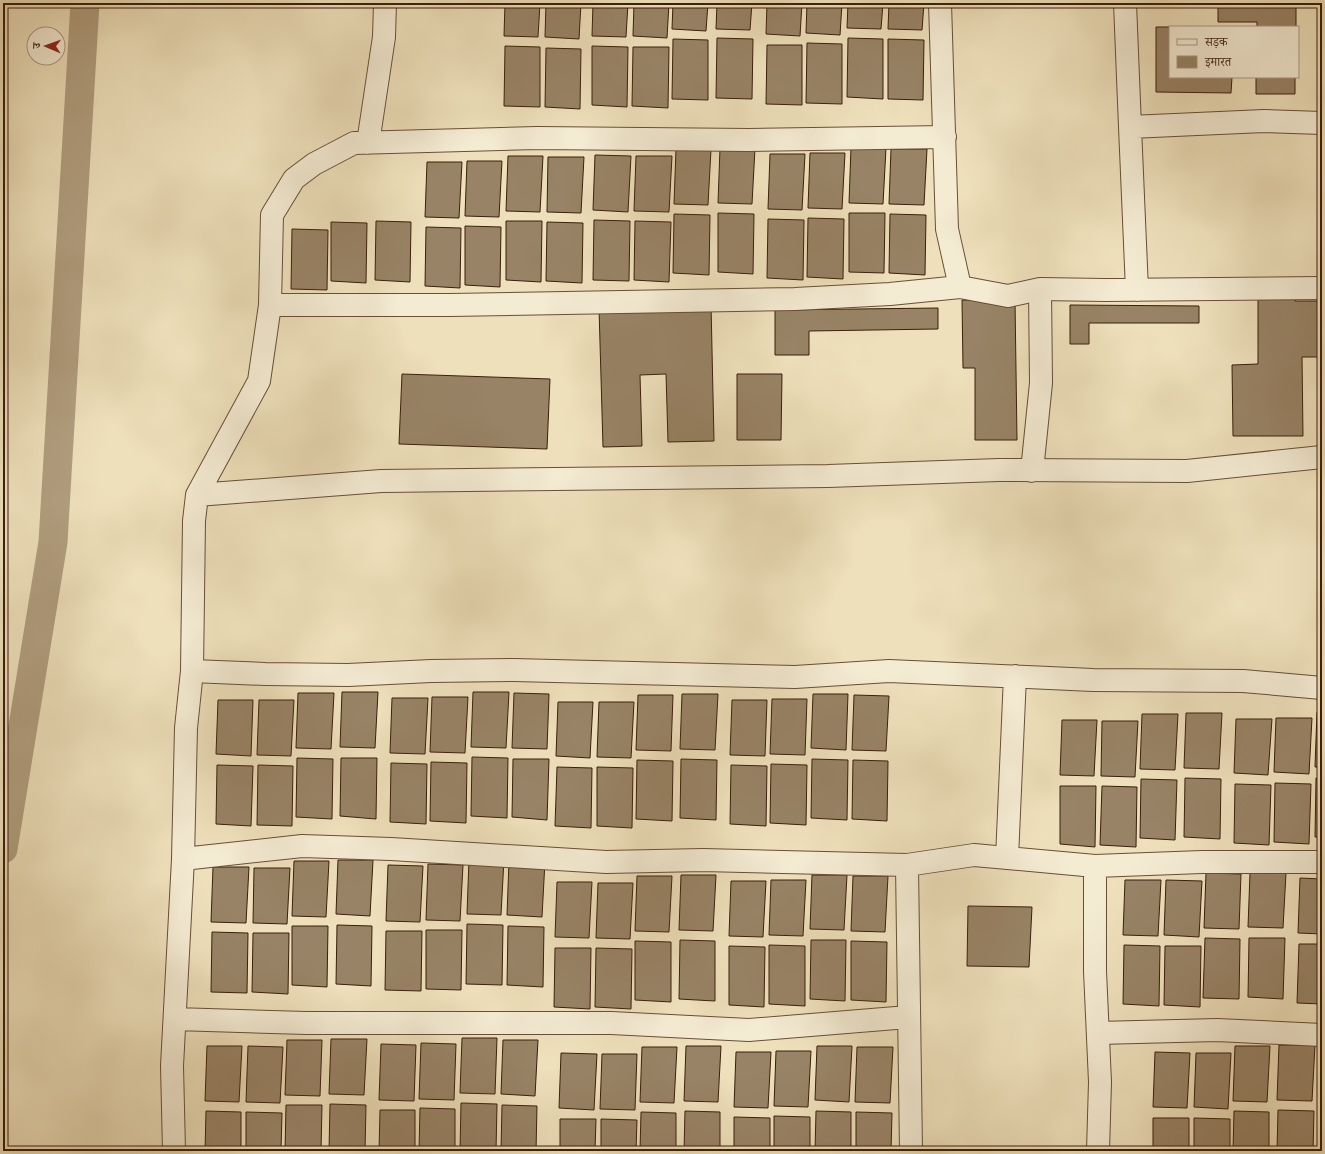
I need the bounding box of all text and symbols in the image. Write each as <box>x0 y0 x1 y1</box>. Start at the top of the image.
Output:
north arrow <box>26 26 66 66</box>
legend <box>1169 26 1299 78</box>
text: सड़क <box>1204 34 1229 50</box>
text: उ <box>29 41 44 50</box>
text: इमारत <box>1204 54 1232 70</box>

